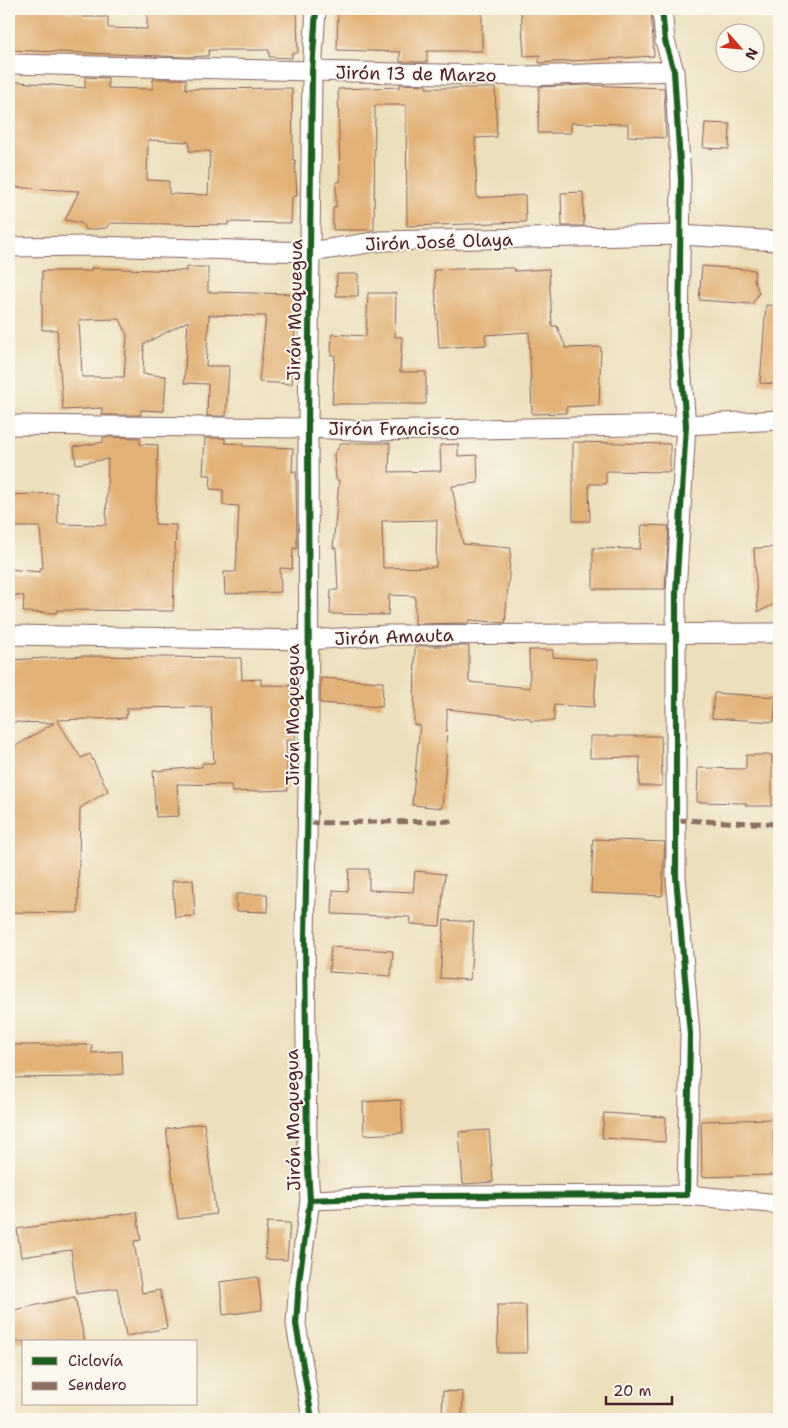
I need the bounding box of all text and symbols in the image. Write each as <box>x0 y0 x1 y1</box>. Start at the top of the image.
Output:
north arrow <box>716 22 766 72</box>
text: N <box>741 45 762 63</box>
street label: Jirón 13 de Marzo <box>335 61 497 87</box>
street label: Jirón José Olaya <box>365 227 513 257</box>
street label: Jirón Moquegua <box>282 239 308 381</box>
street label: Jirón Francisco <box>328 417 460 441</box>
street label: Jirón Amauta <box>334 623 454 651</box>
street label: Jirón Moquegua <box>281 644 305 786</box>
street label: Jirón Moquegua <box>280 1049 306 1191</box>
legend <box>22 1340 198 1406</box>
text: Ciclovía <box>68 1351 124 1371</box>
scale bar <box>606 1373 672 1405</box>
text: Sendero <box>68 1375 127 1395</box>
text: 20 m <box>613 1381 652 1401</box>

